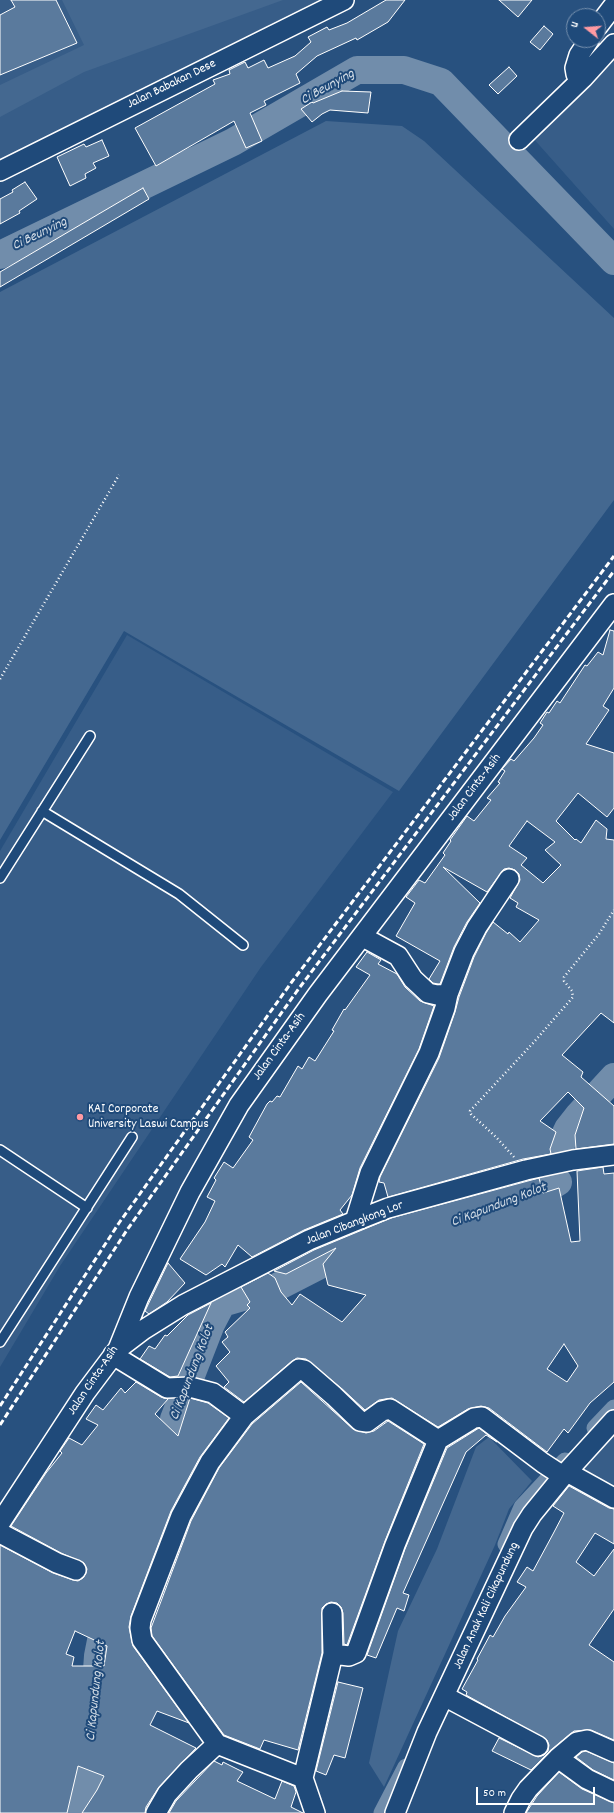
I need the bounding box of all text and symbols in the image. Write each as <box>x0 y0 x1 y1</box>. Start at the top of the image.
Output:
north arrow <box>566 8 606 48</box>
text: U <box>567 20 584 30</box>
street label: Jalan Babakan Dese <box>125 57 219 113</box>
water label: Ci Beunying <box>298 66 358 110</box>
water label: Ci Beunying <box>10 215 70 255</box>
street label: Jalan Cinta-Asih <box>445 751 505 825</box>
street label: Jalan Cinta-Asih <box>250 1010 310 1084</box>
place label: KAI Corporate University Laswi Campus <box>88 1102 209 1133</box>
marker: KAI Corporate University Laswi Campus <box>75 1112 85 1122</box>
water label: Ci Kapundung Kolot <box>449 1180 549 1232</box>
street label: Jalan Cibangkong Lor <box>304 1198 406 1250</box>
water label: Ci Kapundung Kolot <box>167 1323 219 1423</box>
street label: Jalan Cinta-Asih <box>65 1343 123 1419</box>
street label: Jalan Anak Kali Cikapundung <box>451 1540 523 1672</box>
water label: Ci Kapundung Kolot <box>83 1640 111 1742</box>
scale bar <box>478 1779 597 1805</box>
text: 50 m <box>483 1785 506 1802</box>

